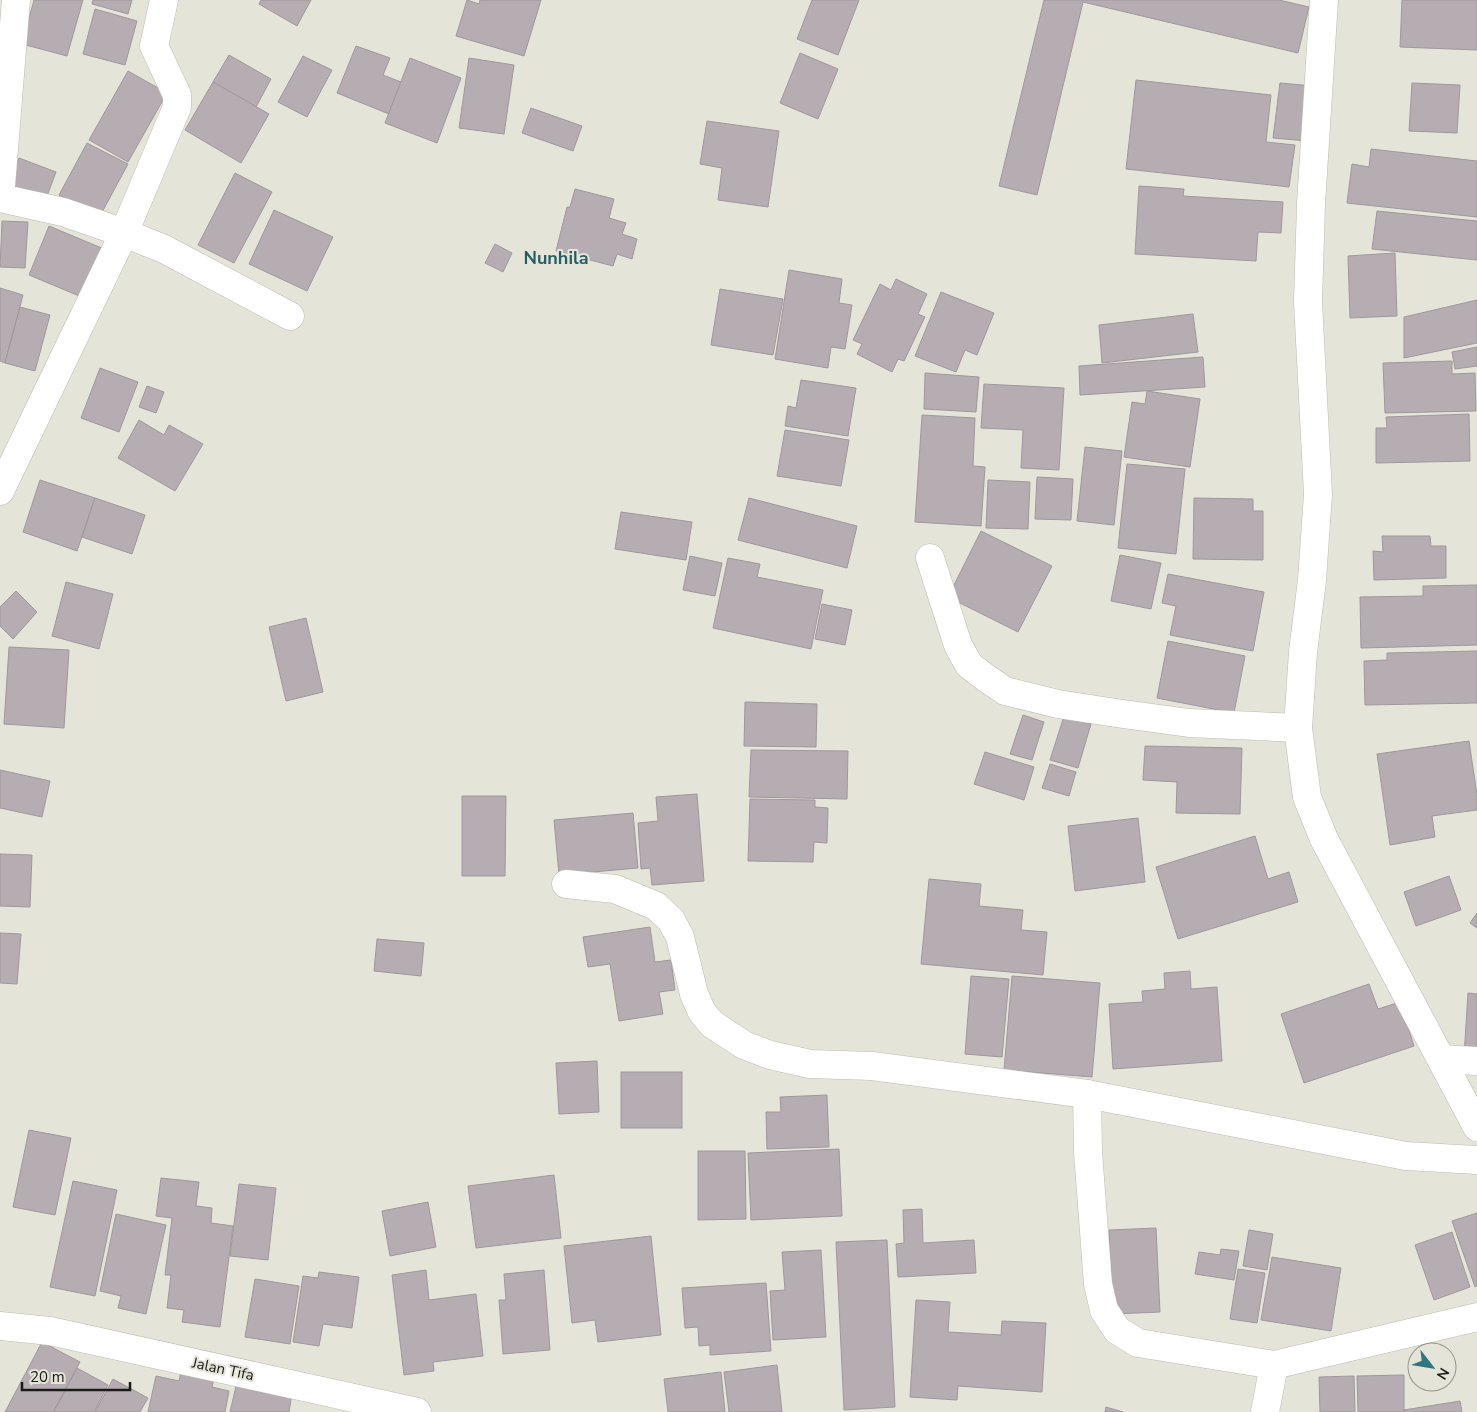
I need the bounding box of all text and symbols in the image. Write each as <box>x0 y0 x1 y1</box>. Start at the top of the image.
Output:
district label: Nunhila <box>523 246 589 270</box>
north arrow <box>1407 1342 1457 1392</box>
street label: Jalan Tifa <box>189 1352 256 1385</box>
scale bar <box>22 1360 130 1392</box>
text: N <box>1432 1364 1454 1383</box>
text: 20 m <box>30 1367 65 1387</box>

